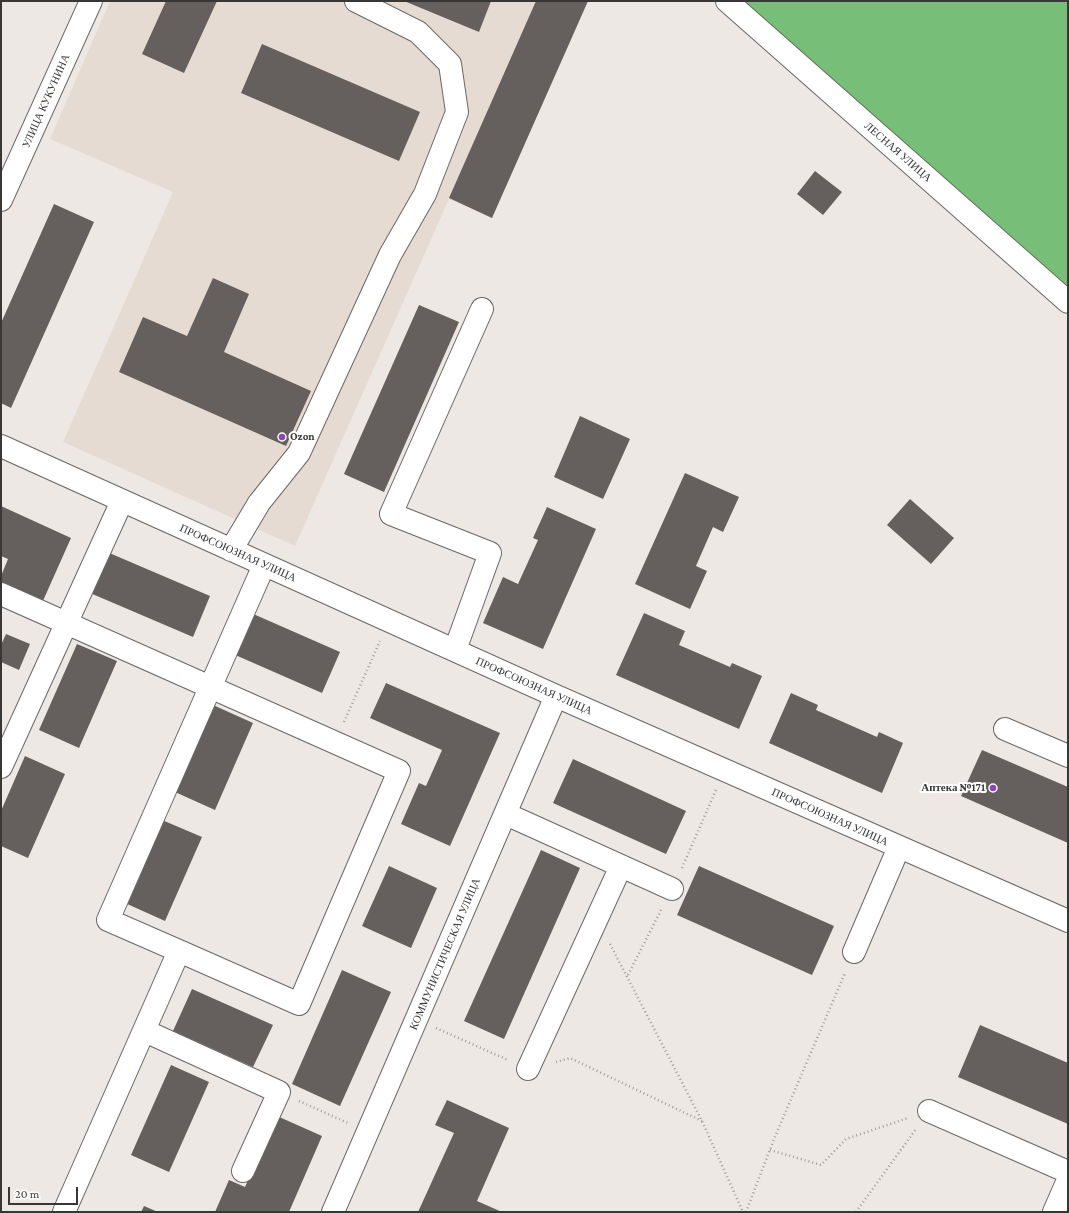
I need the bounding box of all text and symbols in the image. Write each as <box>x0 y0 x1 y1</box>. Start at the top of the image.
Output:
street label: УЛИЦА КУКУНИНА <box>19 52 73 150</box>
street label: ЛЕСНАЯ УЛИЦА <box>862 119 934 185</box>
place label: Ozon <box>290 430 315 444</box>
marker: Ozon <box>277 432 287 442</box>
street label: ПРОФСОЮЗНАЯ УЛИЦА <box>178 521 298 585</box>
street label: ПРОФСОЮЗНАЯ УЛИЦА <box>474 654 594 718</box>
place label: Аптека №171 <box>921 781 985 795</box>
marker: Аптека №171 <box>988 783 998 793</box>
street label: ПРОФСОЮЗНАЯ УЛИЦА <box>770 785 890 849</box>
street label: КОММУНИСТИЧЕСКАЯ УЛИЦА <box>407 876 483 1032</box>
scale bar <box>10 1179 80 1205</box>
text: 20 m <box>15 1187 39 1201</box>

